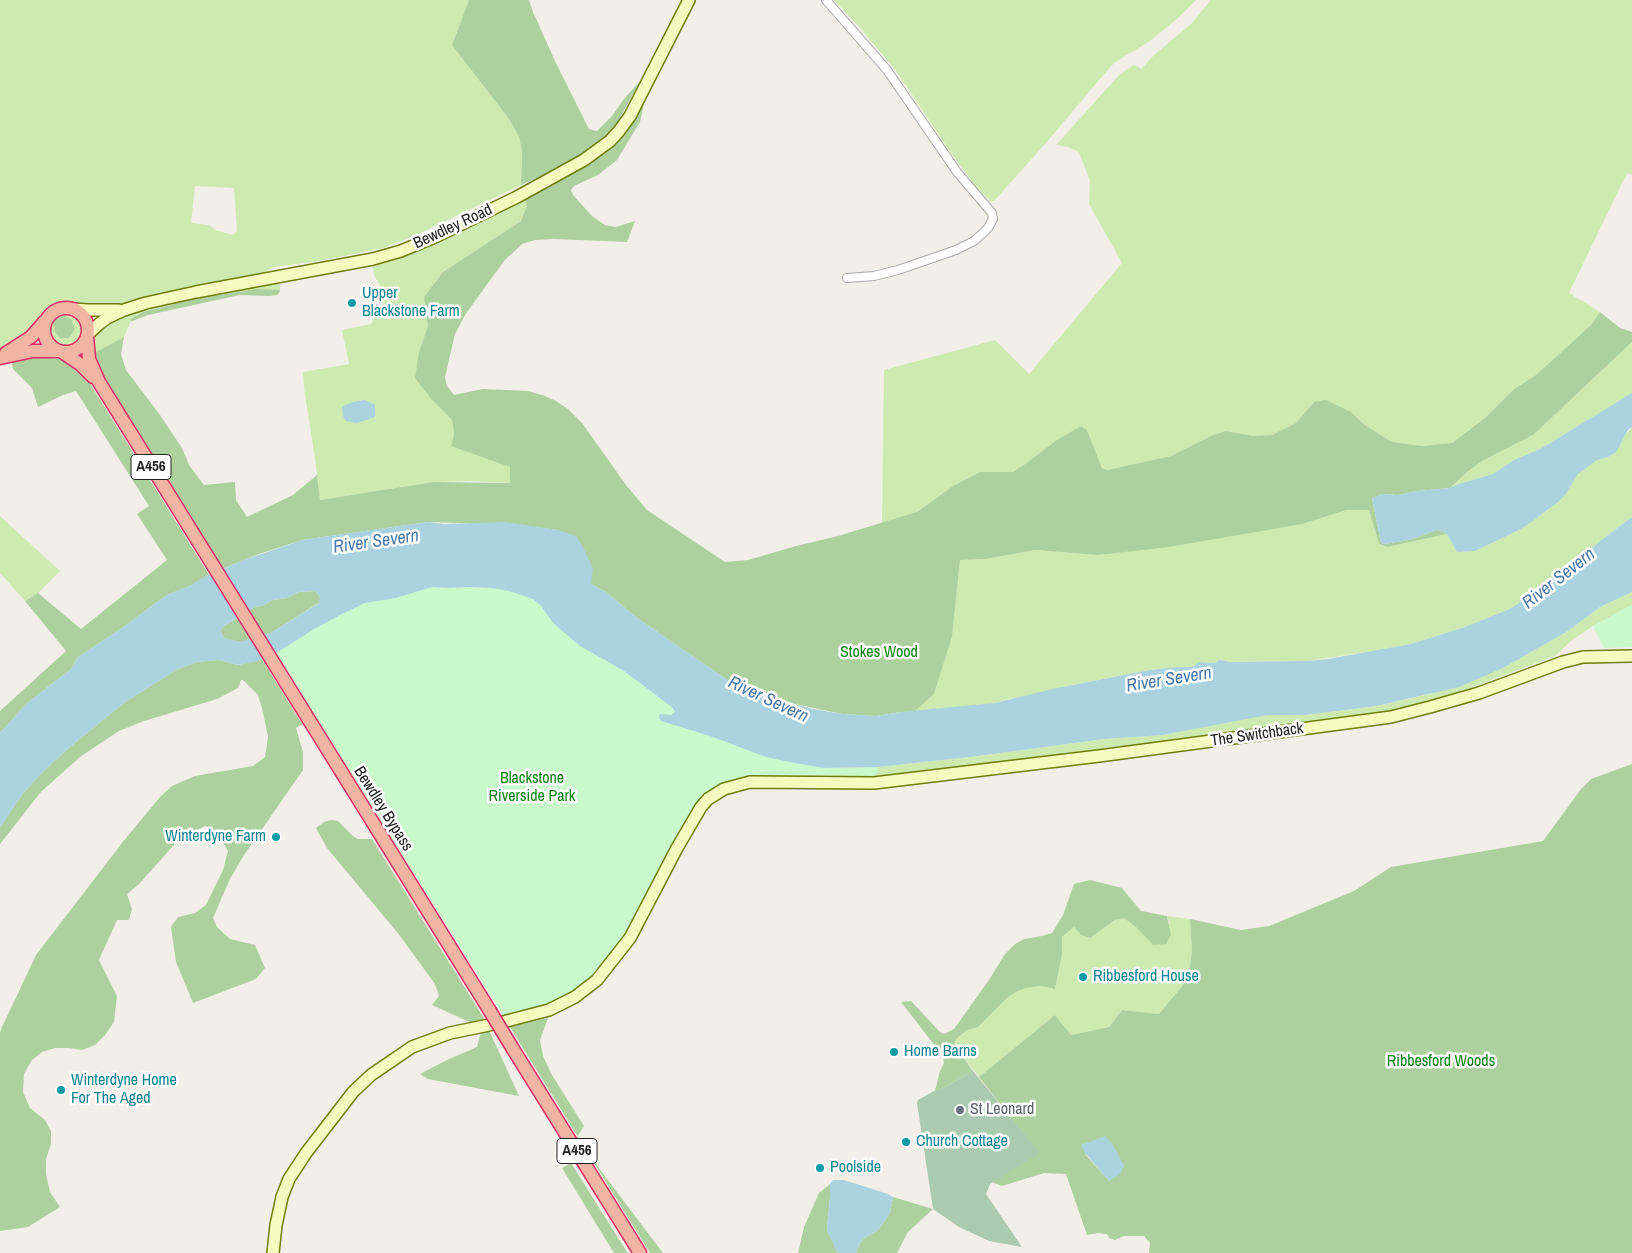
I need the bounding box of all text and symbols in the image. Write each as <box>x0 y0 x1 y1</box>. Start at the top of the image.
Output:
street label: Bewdley Road <box>411 200 495 254</box>
place label: Upper Blackstone Farm <box>362 284 460 322</box>
marker: Upper Blackstone Farm <box>346 297 358 309</box>
road number: A456 <box>131 454 171 480</box>
water label: River Severn <box>332 525 420 559</box>
water label: River Severn <box>1518 544 1600 614</box>
park label: Stokes Wood <box>840 643 918 663</box>
water label: River Severn <box>1125 663 1213 697</box>
water label: River Severn <box>724 672 812 728</box>
street label: The Switchback <box>1209 719 1305 751</box>
street label: Bewdley Bypass <box>349 763 417 855</box>
park label: Blackstone Riverside Park <box>489 769 575 807</box>
place label: Winterdyne Farm <box>165 827 266 847</box>
marker: Winterdyne Farm <box>270 831 282 843</box>
place label: Ribbesford House <box>1093 967 1199 987</box>
marker: Ribbesford House <box>1077 971 1089 983</box>
place label: Home Barns <box>904 1042 977 1062</box>
marker: Home Barns <box>888 1046 900 1058</box>
park label: Ribbesford Woods <box>1387 1052 1495 1072</box>
place label: Winterdyne Home For The Aged <box>71 1071 177 1109</box>
marker: Winterdyne Home For The Aged <box>55 1084 67 1096</box>
place label: St Leonard <box>970 1100 1034 1120</box>
marker: St Leonard <box>954 1104 966 1116</box>
place label: Church Cottage <box>916 1132 1008 1152</box>
marker: Church Cottage <box>900 1136 912 1148</box>
road number: A456 <box>557 1138 597 1164</box>
place label: Poolside <box>830 1158 881 1178</box>
marker: Poolside <box>814 1162 826 1174</box>

